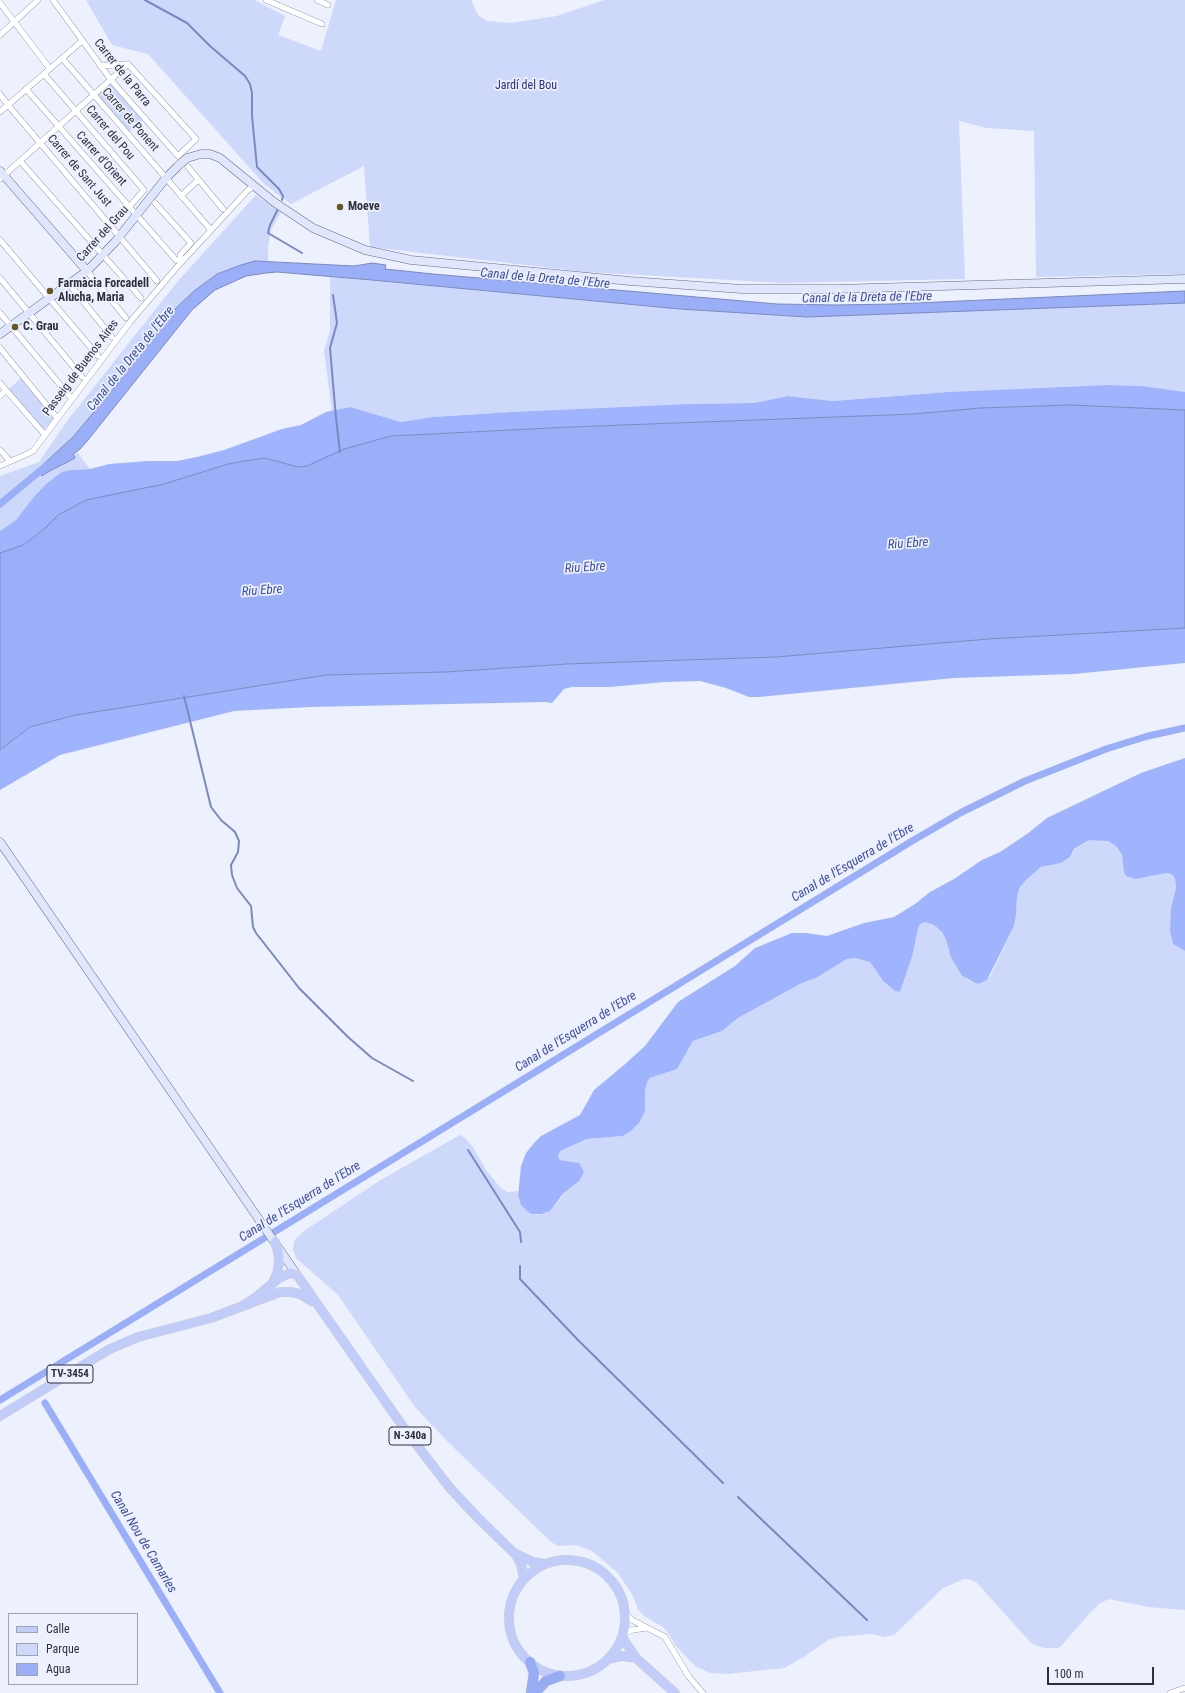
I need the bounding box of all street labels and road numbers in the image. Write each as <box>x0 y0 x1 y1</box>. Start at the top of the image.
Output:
street label: Carrer de la Parra <box>90 36 154 110</box>
street label: Carrer de Ponent <box>98 85 162 155</box>
street label: Carrer del Pou <box>82 103 138 163</box>
street label: Carrer d'Orient <box>73 129 129 189</box>
street label: Carrer de Sant Just <box>44 132 114 210</box>
street label: Carrer del Grau <box>74 203 132 265</box>
street label: Passeig de Buenos Aires <box>40 317 122 419</box>
road number: TV-3454 <box>47 1365 93 1383</box>
road number: N-340a <box>389 1427 431 1445</box>

